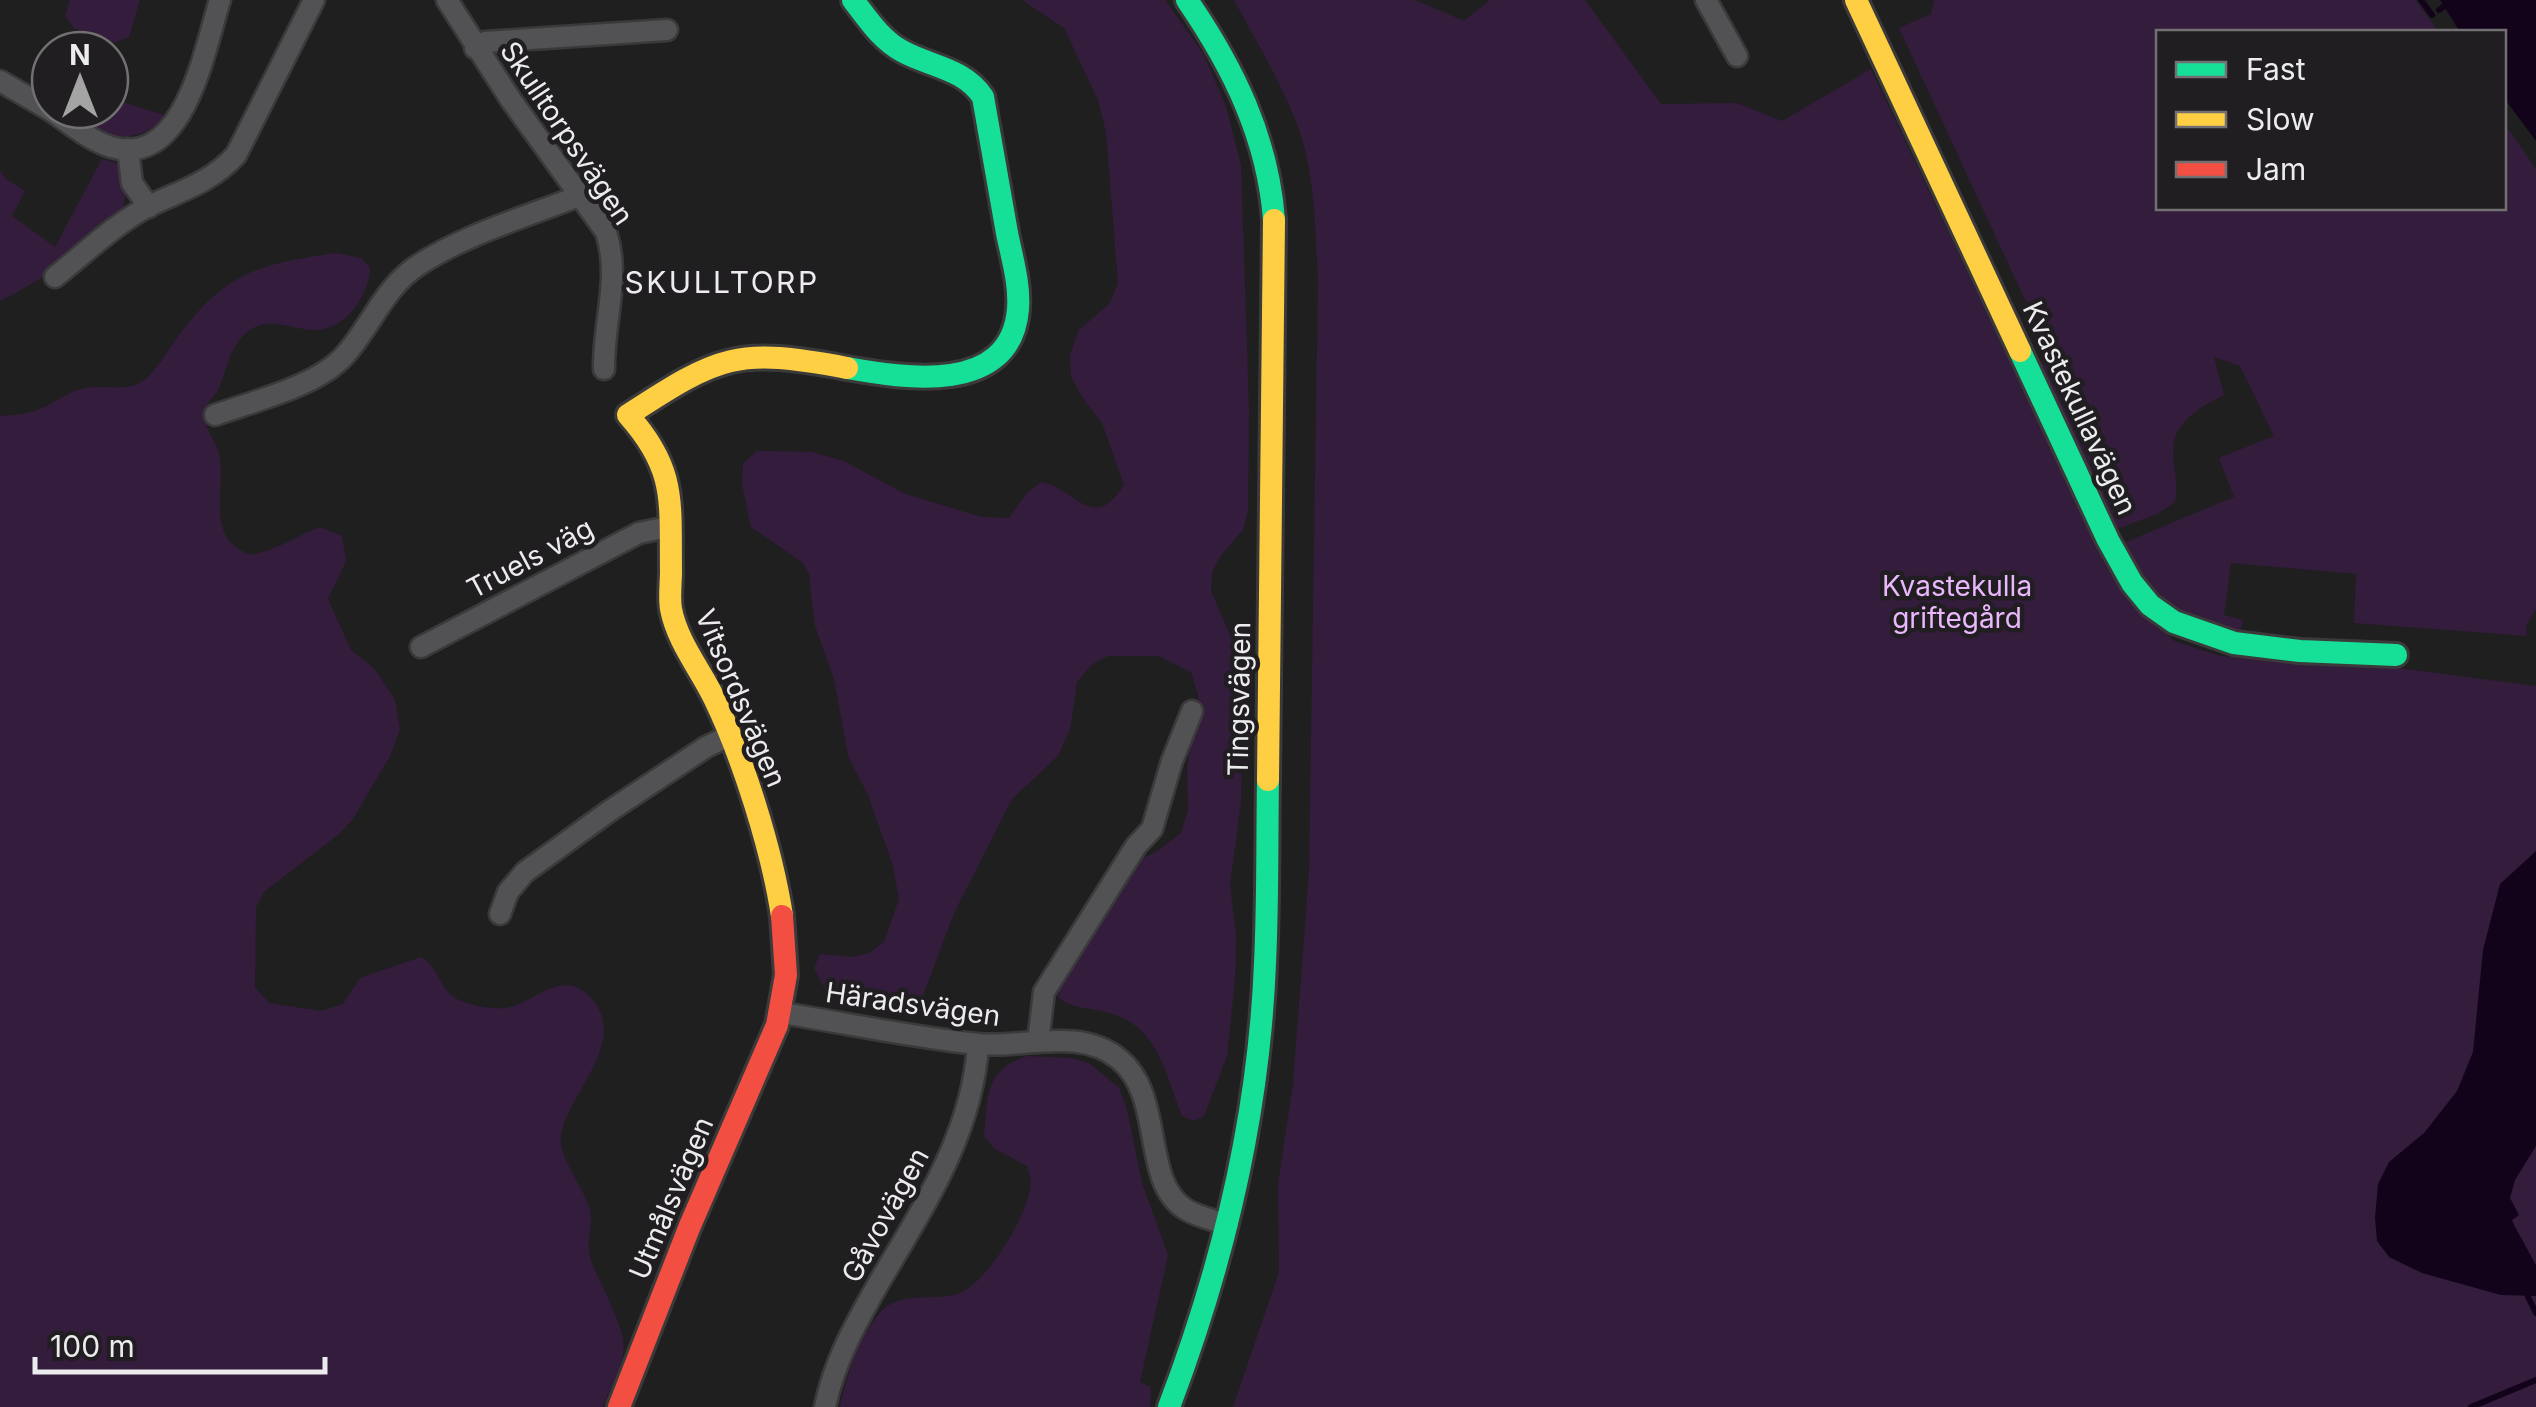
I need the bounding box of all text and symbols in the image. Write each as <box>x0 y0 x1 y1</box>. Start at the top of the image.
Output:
north arrow <box>30 30 130 130</box>
legend <box>2156 30 2506 210</box>
street label: Skulltorpsvägen <box>493 35 641 231</box>
text: N <box>69 38 91 72</box>
text: Fast <box>2246 51 2306 87</box>
text: Slow <box>2246 101 2315 137</box>
text: Jam <box>2246 151 2306 187</box>
district label: SKULLTORP <box>624 264 820 300</box>
street label: Kvastekullavägen <box>2016 296 2144 520</box>
street label: Truels väg <box>461 511 599 605</box>
park label: Kvastekulla griftegård <box>1882 569 2032 635</box>
street label: Vitsordsvägen <box>688 604 794 792</box>
street label: Tingsvägen <box>1221 621 1257 777</box>
street label: Häradsvägen <box>823 975 1003 1033</box>
street label: Utmålsvägen <box>622 1112 720 1284</box>
street label: Gåvovägen <box>834 1142 936 1288</box>
scale bar <box>35 1312 325 1374</box>
text: 100 m <box>50 1328 135 1364</box>

